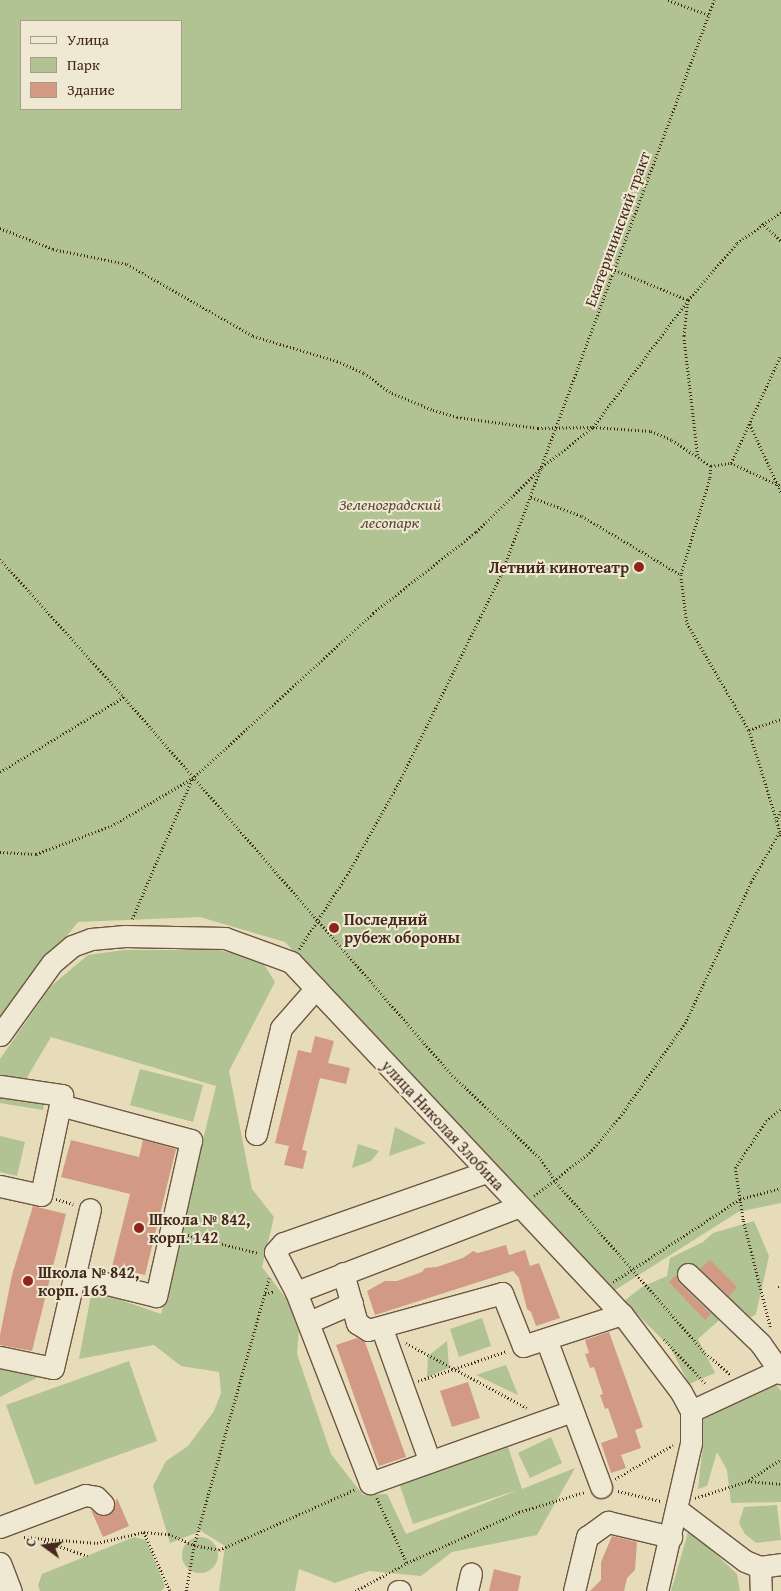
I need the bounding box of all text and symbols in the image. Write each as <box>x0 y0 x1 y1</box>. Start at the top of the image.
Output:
legend <box>20 20 182 110</box>
text: Улица <box>67 29 109 50</box>
text: Парк <box>67 54 100 75</box>
text: Здание <box>67 79 115 100</box>
street label: Екатерининский тракт <box>580 149 654 309</box>
park label: Зеленоградский лесопарк <box>339 494 441 532</box>
place label: Летний кинотеатр <box>489 557 629 577</box>
marker: Летний кинотеатр <box>633 561 645 573</box>
place label: Последний рубеж обороны <box>344 909 460 947</box>
marker: Последний рубеж обороны <box>328 922 340 934</box>
street label: улица Николая Злобина <box>378 1056 508 1194</box>
place label: Школа № 842, корп. 142 <box>149 1209 250 1247</box>
marker: Школа № 842, корп. 142 <box>133 1222 145 1234</box>
place label: Школа № 842, корп. 163 <box>38 1262 139 1300</box>
marker: Школа № 842, корп. 163 <box>22 1275 34 1287</box>
north arrow <box>20 1521 70 1571</box>
text: С <box>20 1536 41 1549</box>

